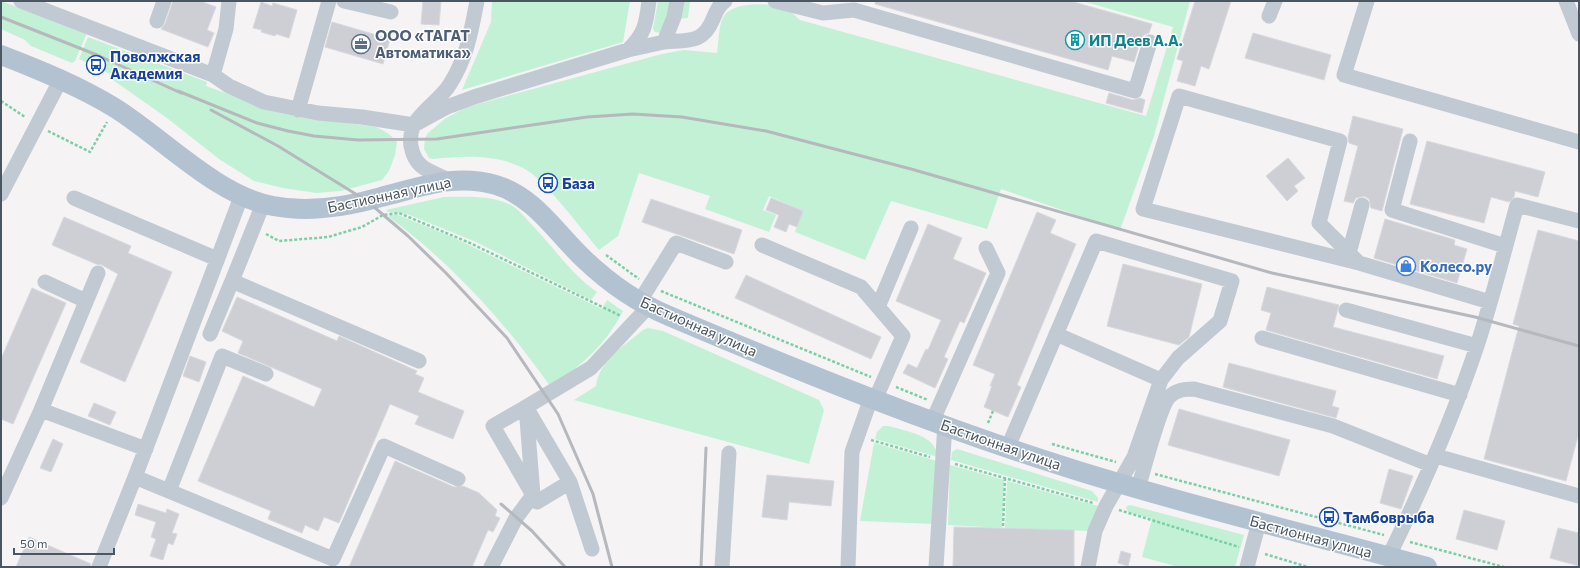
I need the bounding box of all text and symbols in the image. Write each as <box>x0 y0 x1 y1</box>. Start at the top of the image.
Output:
place label: ООО «ТАГАТ Автоматика» <box>375 26 471 61</box>
building icon: ИП Деев А.А. <box>1064 29 1086 51</box>
place label: ИП Деев А.А. <box>1089 31 1183 49</box>
office icon: ООО «ТАГАТ Автоматика» <box>350 33 372 55</box>
place label: Поволжская Академия <box>110 47 200 82</box>
bus stop icon: Поволжская Академия <box>85 54 107 76</box>
street label: Бастионная улица <box>326 172 452 216</box>
bus stop icon: База <box>537 172 559 194</box>
place label: База <box>562 174 595 192</box>
shop icon: Колесо.ру <box>1395 255 1417 277</box>
place label: Колесо.ру <box>1420 257 1493 275</box>
street label: Бастионная улица <box>638 292 760 360</box>
street label: Бастионная улица <box>939 415 1063 473</box>
bus stop icon: Тамбоврыба <box>1318 506 1340 528</box>
place label: Тамбоврыба <box>1343 508 1434 526</box>
street label: Бастионная улица <box>1248 511 1374 561</box>
scale bar <box>14 530 114 556</box>
text: 50 m <box>20 536 48 550</box>

